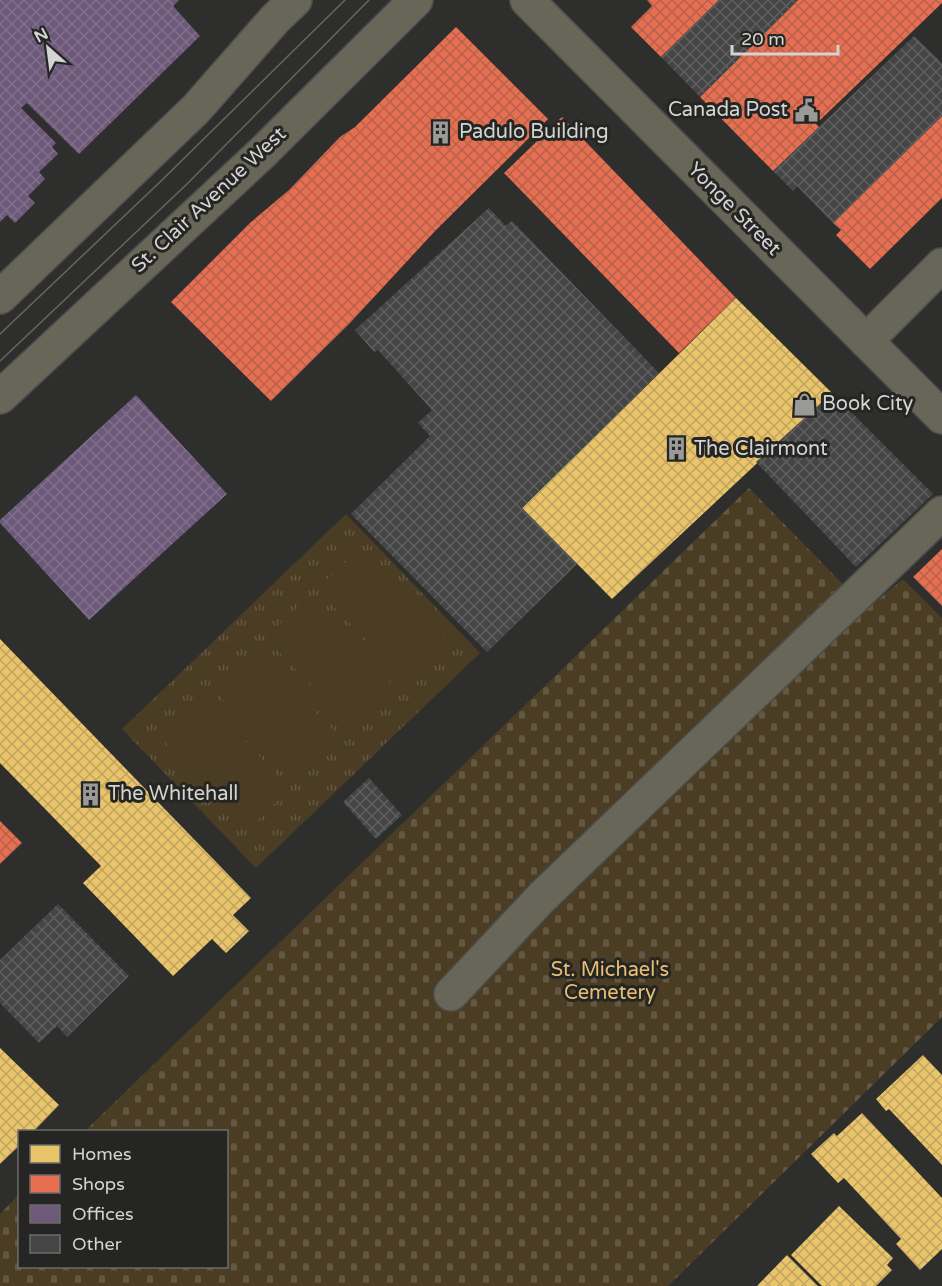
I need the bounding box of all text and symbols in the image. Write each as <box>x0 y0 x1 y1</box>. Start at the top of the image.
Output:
north arrow <box>18 18 78 78</box>
scale bar <box>732 18 838 56</box>
text: N <box>31 24 52 47</box>
text: 20 m <box>741 28 785 50</box>
public building icon: Canada Post <box>793 97 819 123</box>
place label: Canada Post <box>668 98 788 122</box>
building icon: Padulo Building <box>428 119 454 145</box>
place label: Padulo Building <box>459 120 609 144</box>
street label: St. Clair Avenue West <box>127 122 291 278</box>
street label: Yonge Street <box>682 157 786 261</box>
shop icon: Book City <box>791 391 817 417</box>
place label: Book City <box>822 392 914 416</box>
building icon: The Clairmont <box>663 436 689 462</box>
place label: The Clairmont <box>694 437 828 461</box>
building icon: The Whitehall <box>77 781 103 807</box>
place label: The Whitehall <box>108 782 238 806</box>
park label: St. Michael's Cemetery <box>551 958 669 1005</box>
legend <box>18 1130 228 1268</box>
text: Homes <box>72 1143 132 1165</box>
text: Shops <box>72 1173 125 1195</box>
text: Offices <box>72 1203 134 1225</box>
text: Other <box>72 1233 122 1255</box>

